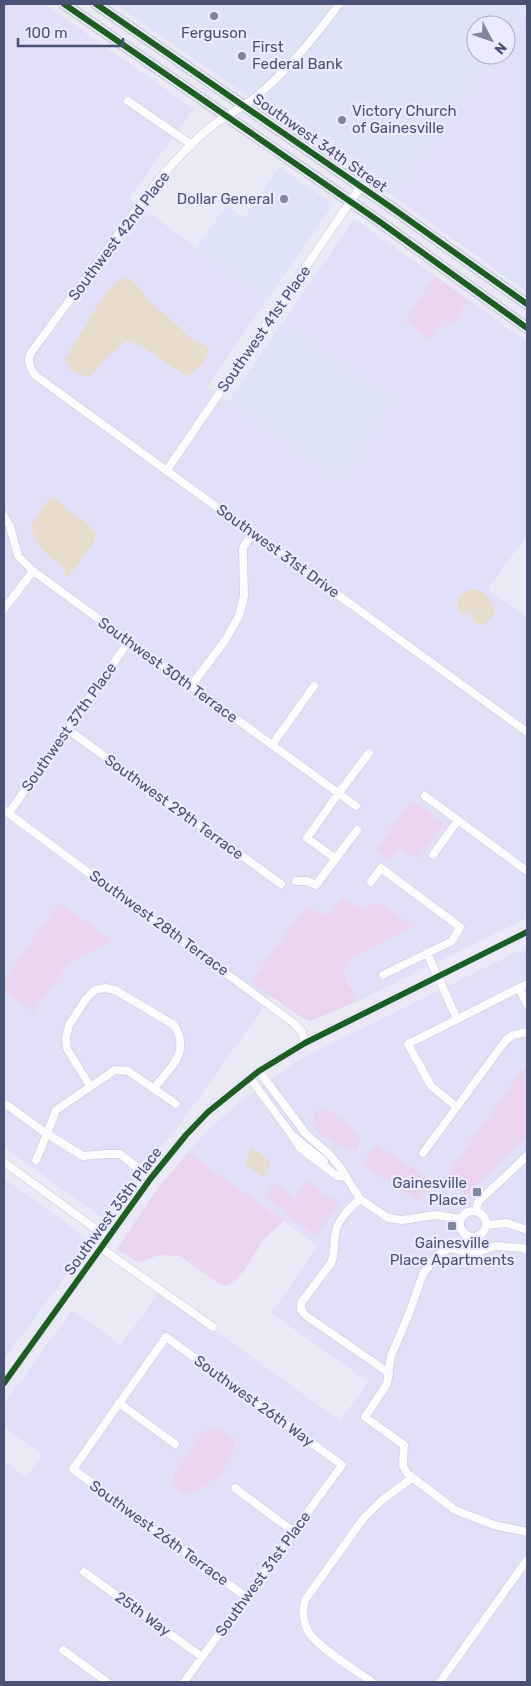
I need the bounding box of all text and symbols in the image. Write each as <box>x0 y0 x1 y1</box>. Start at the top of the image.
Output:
marker: Ferguson <box>208 10 220 22</box>
scale bar <box>18 15 122 47</box>
north arrow <box>466 15 516 65</box>
text: 100 m <box>25 24 67 42</box>
place label: Ferguson <box>181 24 247 42</box>
place label: First Federal Bank <box>252 38 343 73</box>
text: N <box>491 39 510 58</box>
marker: First Federal Bank <box>236 50 248 62</box>
street label: Southwest 34th Street <box>249 90 391 196</box>
place label: Victory Church of Gainesville <box>352 102 457 137</box>
marker: Victory Church of Gainesville <box>336 114 348 126</box>
street label: Southwest 42nd Place <box>64 168 174 304</box>
place label: Dollar General <box>177 190 274 208</box>
marker: Dollar General <box>278 193 290 205</box>
street label: Southwest 41st Place <box>214 262 314 396</box>
street label: Southwest 31st Drive <box>213 500 343 602</box>
street label: Southwest 30th Terrace <box>95 613 241 727</box>
street label: Southwest 37th Place <box>18 659 120 795</box>
street label: Southwest 29th Terrace <box>101 751 247 863</box>
street label: Southwest 28th Terrace <box>86 866 232 980</box>
street label: Southwest 35th Place <box>60 1143 166 1279</box>
place label: Gainesville Place <box>392 1174 467 1209</box>
marker: Gainesville Place <box>471 1186 483 1198</box>
marker: Gainesville Place Apartments <box>446 1220 458 1232</box>
place label: Gainesville Place Apartments <box>390 1234 515 1269</box>
street label: Southwest 26th Way <box>191 1352 317 1450</box>
street label: Southwest 26th Terrace <box>86 1477 232 1589</box>
street label: Southwest 31st Place <box>212 1508 314 1640</box>
street label: 25th Way <box>112 1588 174 1640</box>

